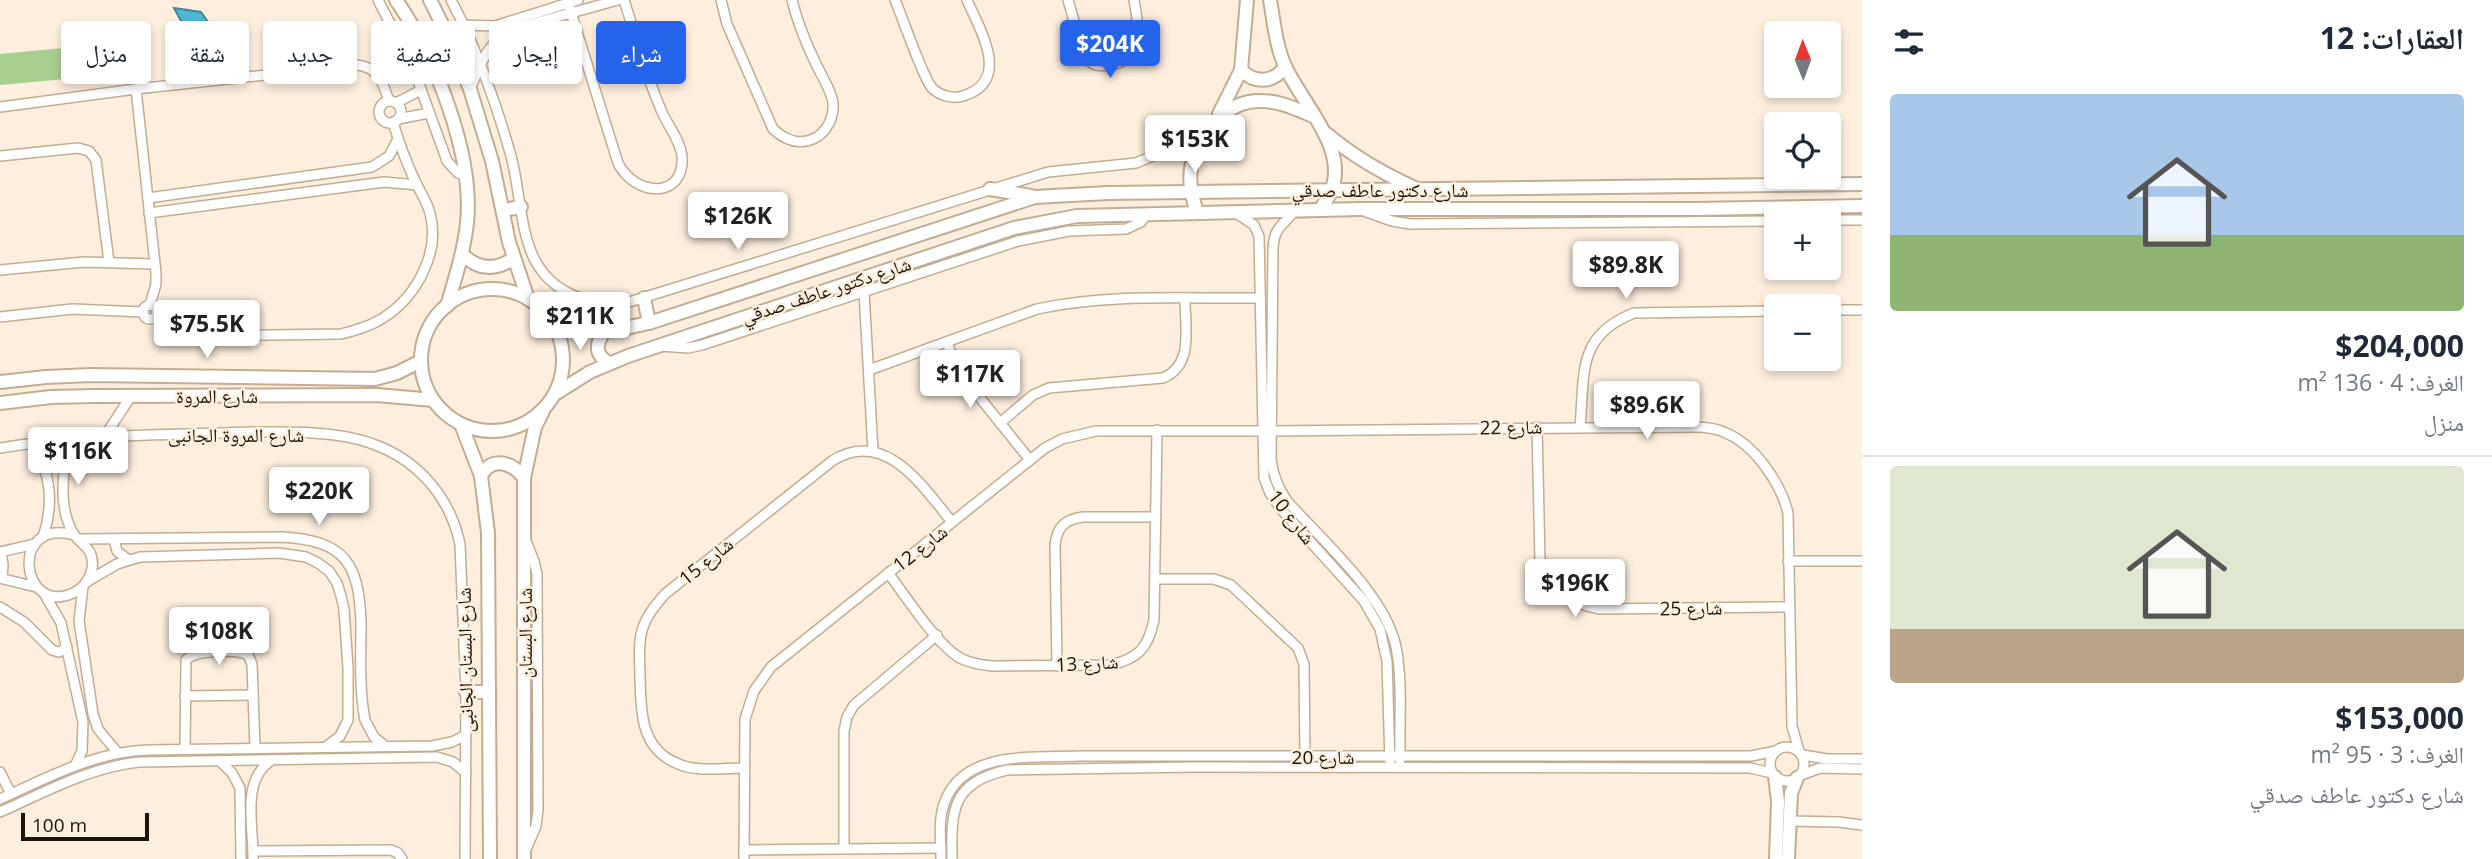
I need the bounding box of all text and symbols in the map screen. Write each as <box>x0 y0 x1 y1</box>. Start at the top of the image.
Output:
text: العقارات: 12 <box>2320 17 2464 58</box>
pin: $204K <box>1061 20 1159 80</box>
chip: منزل <box>61 21 151 84</box>
chip: شقة <box>165 21 249 84</box>
chip: جديد <box>263 21 357 84</box>
chip: تصفية <box>371 21 475 84</box>
chip: إيجار <box>489 21 582 84</box>
chip: شراء <box>596 21 686 84</box>
north arrow <box>1764 21 1841 98</box>
map controls <box>1764 21 1841 371</box>
icon: filters <box>1890 23 1928 61</box>
text: $204K <box>1076 27 1144 59</box>
button: locate <box>1764 112 1841 189</box>
pin: $153K <box>1146 116 1244 175</box>
text: $153K <box>1161 122 1229 154</box>
icon: home <box>2114 139 2240 265</box>
street label: شارع دكتور عاطف صدقي <box>1291 177 1469 206</box>
pin: $126K <box>689 192 787 252</box>
text: $126K <box>704 199 772 231</box>
button: + <box>1764 203 1841 280</box>
pin: $89.8K <box>1569 242 1683 301</box>
text: $89.8K <box>1589 248 1663 280</box>
street label: شارع دكتور عاطف صدقي <box>738 250 915 332</box>
pin: $211K <box>531 292 629 352</box>
button: − <box>1764 294 1841 371</box>
text: $211K <box>546 299 614 331</box>
pin: $75.5K <box>150 300 264 360</box>
text: $75.5K <box>170 307 244 339</box>
text: $204,000 <box>2335 325 2464 366</box>
pin: $117K <box>921 350 1019 410</box>
text: $117K <box>936 357 1004 389</box>
text: الغرف: 4 · 136 m² <box>2297 366 2464 398</box>
pin: $89.6K <box>1590 382 1704 441</box>
street label: شارع المروة <box>176 383 258 409</box>
text: $89.6K <box>1610 388 1684 420</box>
text: منزل <box>2424 406 2464 438</box>
street label: شارع 22 <box>1479 413 1543 441</box>
street label: شارع المروة الجانبى <box>168 422 304 448</box>
pin: $116K <box>29 428 127 487</box>
text: $116K <box>44 434 112 466</box>
pin: $220K <box>270 468 368 527</box>
text: $220K <box>285 474 353 506</box>
street label: شارع 10 <box>1262 484 1322 550</box>
icon: home <box>2114 511 2240 637</box>
street label: شارع 12 <box>887 518 953 578</box>
street label: شارع 15 <box>673 531 739 591</box>
pin: $196K <box>1526 560 1624 619</box>
text: $196K <box>1541 566 1609 598</box>
street label: شارع البستان الجانبى <box>451 587 479 733</box>
street label: شارع البستان <box>512 588 538 678</box>
street label: شارع 25 <box>1659 594 1723 622</box>
pin: $108K <box>170 608 268 667</box>
text: $108K <box>185 614 253 646</box>
street label: شارع 13 <box>1055 648 1119 678</box>
text: $153,000 <box>2335 697 2464 738</box>
text: الغرف: 3 · 95 m² <box>2311 738 2464 770</box>
street label: شارع 20 <box>1292 744 1354 770</box>
text: شارع دكتور عاطف صدقي <box>2250 778 2464 810</box>
scale bar <box>21 810 149 842</box>
text: 100 m <box>32 812 87 838</box>

